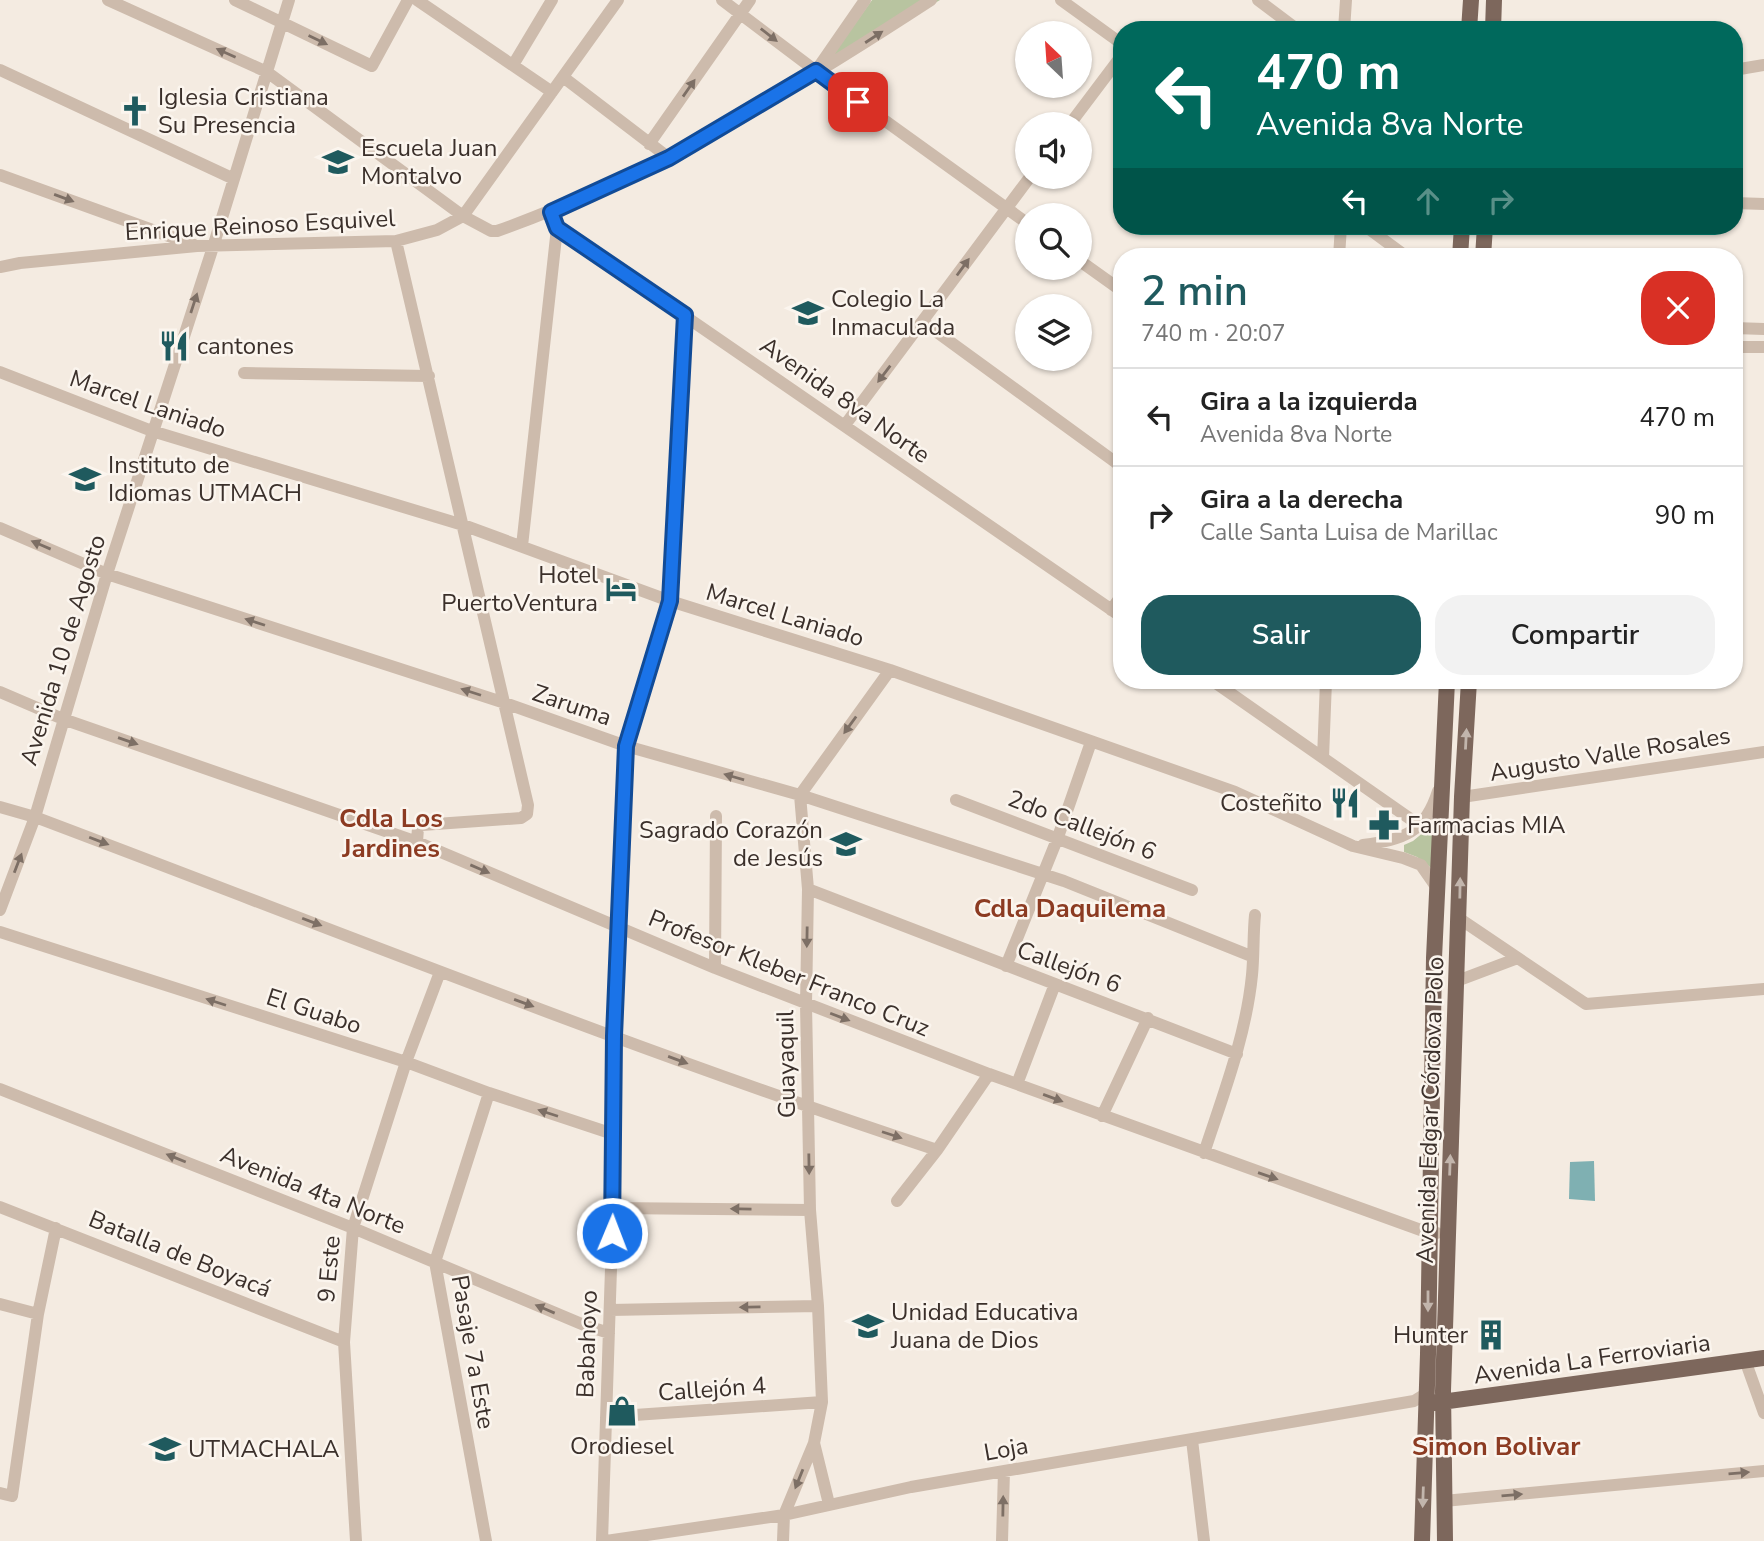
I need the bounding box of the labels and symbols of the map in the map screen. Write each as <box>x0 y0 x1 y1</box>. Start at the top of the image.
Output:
north arrow <box>1015 21 1092 98</box>
one-way arrow <box>760 28 778 43</box>
one-way arrow <box>865 30 883 44</box>
one-way arrow <box>308 35 328 46</box>
one-way arrow <box>215 47 236 58</box>
pin <box>828 72 888 132</box>
one-way arrow <box>682 79 696 97</box>
place label: Iglesia Cristiana Su Presencia <box>158 81 329 141</box>
church icon: Iglesia Cristiana Su Presencia <box>118 94 152 128</box>
place label: Escuela Juan Montalvo <box>361 132 497 192</box>
school or university icon: Escuela Juan Montalvo <box>321 145 355 179</box>
one-way arrow <box>54 193 75 204</box>
street label: Enrique Reinoso Esquivel <box>124 202 396 248</box>
one-way arrow <box>956 258 970 276</box>
place label: Colegio La Inmaculada <box>831 283 955 343</box>
one-way arrow <box>189 293 200 314</box>
school or university icon: Colegio La Inmaculada <box>791 296 825 330</box>
restaurant icon: cantones <box>157 329 191 363</box>
street label: Avenida 8va Norte <box>754 329 936 471</box>
place label: cantones <box>197 330 294 362</box>
street label: Marcel Laniado <box>65 362 231 446</box>
one-way arrow <box>878 365 892 383</box>
place label: Instituto de Idiomas UTMACH <box>108 449 302 509</box>
school or university icon: Instituto de Idiomas UTMACH <box>68 462 102 496</box>
street label: Avenida 10 de Agosto <box>13 531 113 769</box>
one-way arrow <box>30 540 51 551</box>
place label: Hotel PuertoVentura <box>441 559 598 619</box>
hotel icon: Hotel PuertoVentura <box>604 572 638 606</box>
street label: Marcel Laniado <box>702 576 868 654</box>
one-way arrow <box>244 616 265 627</box>
street label: Zaruma <box>528 677 616 733</box>
one-way arrow <box>460 686 481 697</box>
one-way arrow <box>843 716 858 734</box>
street label: Augusto Valle Rosales <box>1487 719 1733 789</box>
one-way arrow <box>1460 728 1471 750</box>
one-way arrow <box>117 736 138 747</box>
one-way arrow <box>723 771 744 781</box>
street label: 2do Callejón 6 <box>1003 782 1161 868</box>
restaurant icon: Costeñito <box>1328 786 1362 820</box>
place label: Costeñito <box>1220 787 1322 819</box>
district label: Cdla Los Jardines <box>339 801 443 866</box>
pharmacy icon: Farmacias MIA <box>1367 808 1401 842</box>
place label: Farmacias MIA <box>1407 809 1566 841</box>
place label: Sagrado Corazón de Jesús <box>639 814 823 874</box>
school or university icon: Sagrado Corazón de Jesús <box>829 827 863 861</box>
one-way arrow <box>89 836 110 847</box>
one-way arrow <box>12 853 23 874</box>
one-way arrow <box>469 863 490 874</box>
one-way arrow <box>1455 877 1466 899</box>
district label: Cdla Daquilema <box>974 891 1166 926</box>
street label: Profesor Kleber Franco Cruz <box>644 902 934 1044</box>
one-way arrow <box>301 917 322 928</box>
one-way arrow <box>802 926 813 948</box>
street label: Callejón 6 <box>1013 933 1125 1001</box>
street label: Avenida Edgar Córdova Polo <box>1409 956 1451 1264</box>
street label: El Guabo <box>262 981 366 1041</box>
one-way arrow <box>206 996 227 1006</box>
one-way arrow <box>514 998 535 1009</box>
street label: Guayaquil <box>769 1010 803 1118</box>
one-way arrow <box>830 1012 851 1023</box>
one-way arrow <box>667 1054 688 1065</box>
one-way arrow <box>1042 1092 1063 1103</box>
one-way arrow <box>538 1107 559 1118</box>
one-way arrow <box>882 1130 903 1141</box>
street label: Avenida 4ta Norte <box>216 1138 410 1242</box>
one-way arrow <box>165 1152 186 1163</box>
one-way arrow <box>803 1153 814 1175</box>
one-way arrow <box>1445 1153 1456 1175</box>
one-way arrow <box>1257 1171 1278 1182</box>
position arrow <box>575 1196 649 1270</box>
street label: Batalla de Boyacá <box>84 1203 276 1305</box>
one-way arrow <box>730 1203 752 1215</box>
street label: 9 Este <box>310 1234 348 1304</box>
street label: Pasaje 7a Este <box>444 1273 502 1431</box>
street label: Babahoyo <box>569 1289 605 1399</box>
one-way arrow <box>1422 1290 1434 1312</box>
place label: Unidad Educativa Juana de Dios <box>890 1296 1078 1356</box>
one-way arrow <box>738 1302 760 1313</box>
one-way arrow <box>534 1303 555 1314</box>
school or university icon: Unidad Educativa Juana de Dios <box>851 1309 885 1343</box>
building icon: Hunter <box>1474 1318 1508 1352</box>
place label: Hunter <box>1393 1319 1468 1351</box>
street label: Avenida La Ferroviaria <box>1471 1327 1713 1391</box>
street label: Callejón 4 <box>657 1369 767 1409</box>
shop icon: Orodiesel <box>605 1394 639 1428</box>
street label: Loja <box>981 1429 1031 1469</box>
district label: Simon Bolivar <box>1412 1429 1581 1464</box>
place label: Orodiesel <box>570 1430 674 1462</box>
school or university icon: UTMACHALA <box>148 1432 182 1466</box>
place label: UTMACHALA <box>188 1433 340 1465</box>
one-way arrow <box>1728 1468 1750 1479</box>
one-way arrow <box>793 1469 804 1490</box>
one-way arrow <box>1418 1486 1429 1508</box>
one-way arrow <box>1501 1489 1523 1500</box>
one-way arrow <box>997 1495 1009 1517</box>

